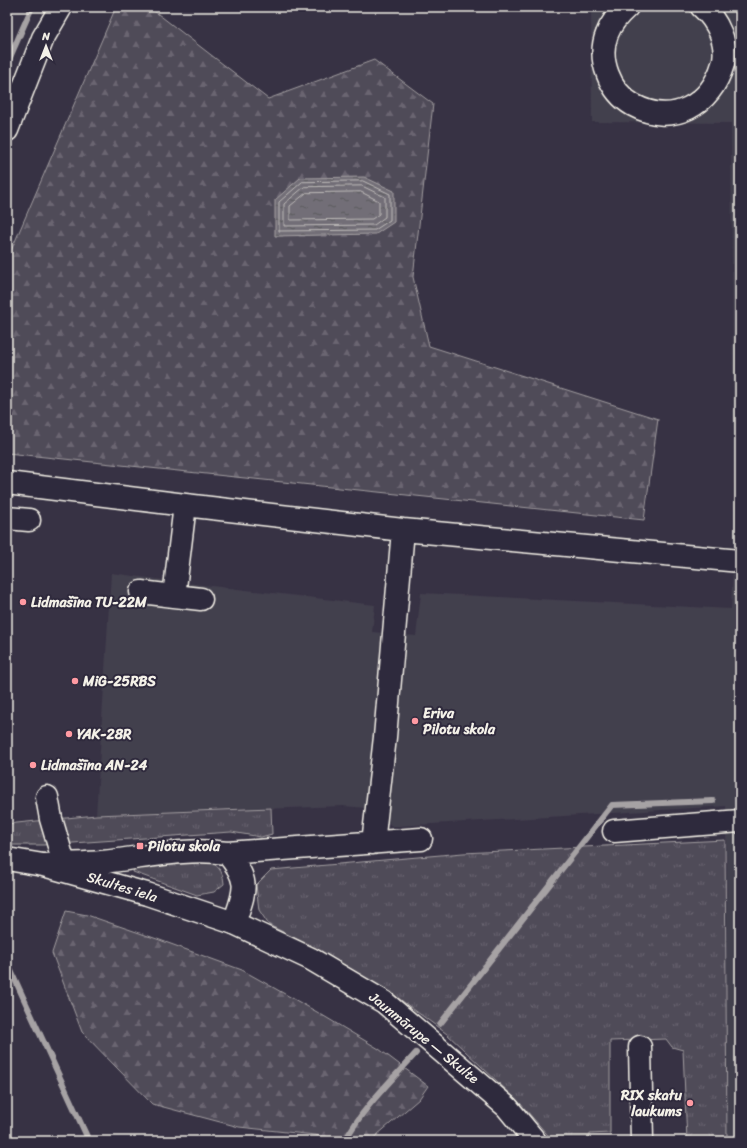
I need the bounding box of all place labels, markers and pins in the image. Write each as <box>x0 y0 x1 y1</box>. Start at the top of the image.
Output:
place label: Lidmašīna TU-22M <box>31 590 148 615</box>
marker: Lidmašīna TU-22M <box>18 597 28 607</box>
place label: MiG-25RBS <box>82 669 156 694</box>
marker: MiG-25RBS <box>70 676 80 686</box>
place label: Eriva Pilotu skola <box>423 701 496 742</box>
marker: Eriva Pilotu skola <box>410 716 420 726</box>
place label: YAK-28R <box>77 722 132 747</box>
marker: YAK-28R <box>64 729 74 739</box>
place label: Lidmašīna AN-24 <box>41 753 148 778</box>
marker: Lidmašīna AN-24 <box>28 760 38 770</box>
place label: Pilotu skola <box>148 834 221 859</box>
marker: Pilotu skola <box>135 841 145 851</box>
place label: RIX skatu laukums <box>620 1083 683 1124</box>
marker: RIX skatu laukums <box>685 1098 695 1108</box>

